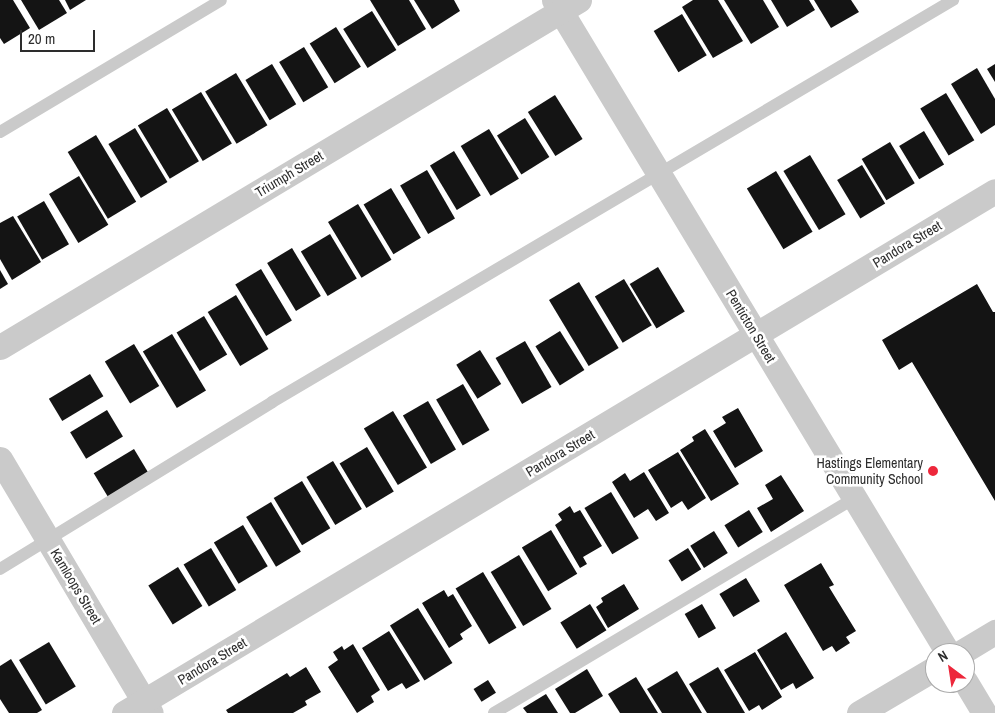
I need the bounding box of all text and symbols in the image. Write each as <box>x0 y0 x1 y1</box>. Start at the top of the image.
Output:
scale bar <box>22 20 98 52</box>
text: 20 m <box>28 28 55 49</box>
street label: Triumph Street <box>252 147 326 201</box>
street label: Pandora Street <box>870 217 944 271</box>
street label: Penticton Street <box>723 286 779 366</box>
street label: Pandora Street <box>523 426 597 480</box>
place label: Hastings Elementary Community School <box>816 455 923 488</box>
marker: Hastings Elementary Community School <box>927 465 939 477</box>
street label: Kamloops Street <box>47 545 105 627</box>
street label: Pandora Street <box>175 634 249 688</box>
north arrow <box>925 643 975 693</box>
text: N <box>935 646 951 666</box>

